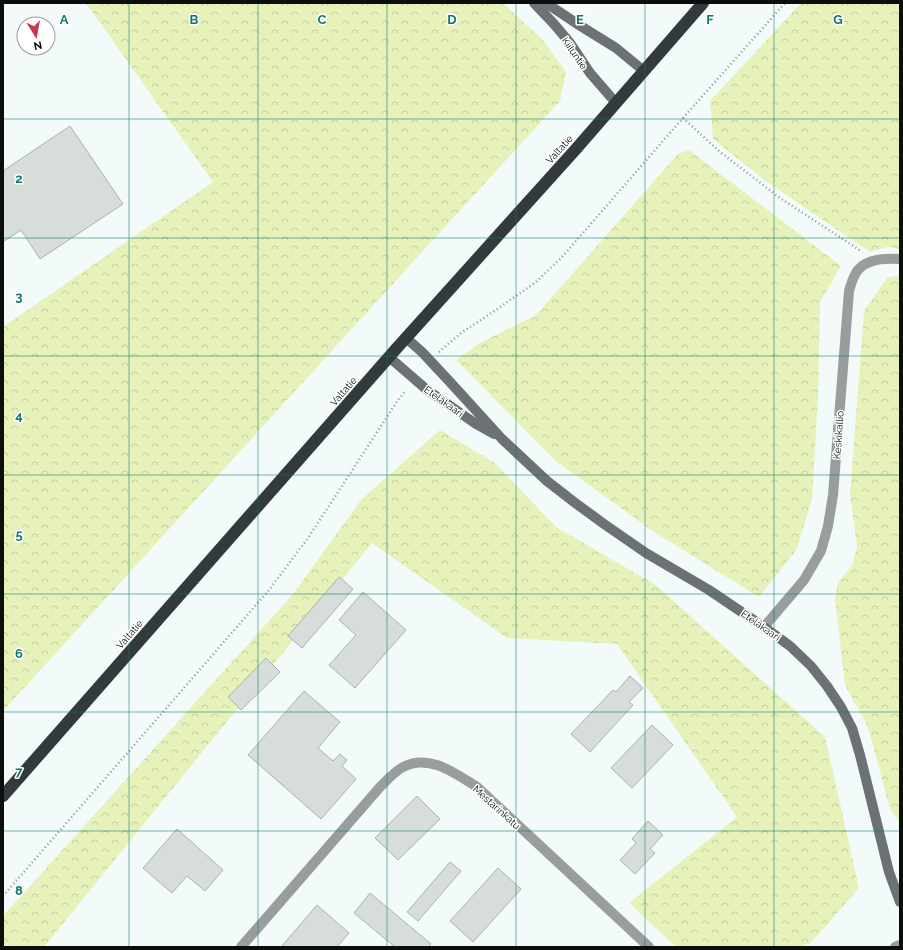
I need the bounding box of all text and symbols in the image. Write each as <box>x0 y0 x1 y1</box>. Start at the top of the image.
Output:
text: A <box>60 12 69 27</box>
text: B <box>190 12 199 27</box>
text: C <box>318 12 327 27</box>
text: D <box>447 12 457 27</box>
text: E <box>576 12 584 27</box>
text: F <box>706 12 714 27</box>
text: G <box>833 12 843 27</box>
north arrow <box>16 16 56 56</box>
street label: Kiiluntie <box>560 35 590 72</box>
text: N <box>32 38 43 53</box>
street label: Valtatie <box>544 133 575 166</box>
text: 2 <box>15 171 23 186</box>
text: 3 <box>15 289 23 304</box>
street label: Valtatie <box>328 375 359 408</box>
street label: Eteläkaari <box>422 384 465 419</box>
text: 4 <box>15 408 23 423</box>
street label: Keskikallio <box>831 410 846 460</box>
text: 5 <box>15 527 23 542</box>
street label: Eteläkaari <box>739 608 782 643</box>
street label: Valtatie <box>114 618 145 651</box>
text: 6 <box>15 646 23 661</box>
text: 7 <box>15 764 23 779</box>
street label: Mestarinkatu <box>471 783 523 831</box>
text: 8 <box>15 883 23 898</box>

